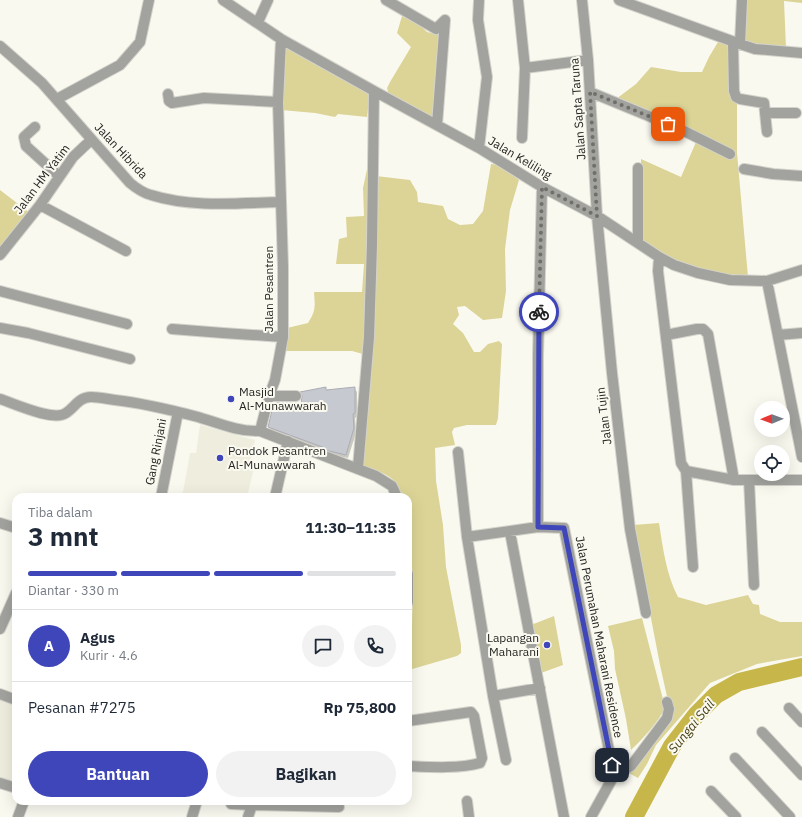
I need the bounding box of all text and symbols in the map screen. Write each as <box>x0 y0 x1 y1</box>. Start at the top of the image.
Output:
street label: Jalan Sapta Taruna <box>566 57 589 161</box>
pin <box>651 107 685 141</box>
icon: bag <box>657 113 679 135</box>
street label: Jalan Hibrida <box>92 120 151 182</box>
street label: Jalan Keliling <box>486 133 555 183</box>
street label: Jalan HM Yatim <box>10 141 73 217</box>
street label: Jalan Pesantren <box>261 246 276 332</box>
courier <box>519 292 559 332</box>
icon: bike <box>528 301 550 323</box>
place label: Masjid Al-Munawwarah <box>239 384 327 413</box>
street label: Jalan Tujin <box>593 386 614 446</box>
marker: Masjid Al-Munawwarah <box>226 394 236 404</box>
north arrow <box>754 401 790 437</box>
map controls <box>754 401 790 481</box>
street label: Gang Rinjani <box>142 417 169 486</box>
place label: Pondok Pesantren Al-Munawwarah <box>228 443 326 472</box>
button: locate <box>754 445 790 481</box>
marker: Pondok Pesantren Al-Munawwarah <box>215 453 225 463</box>
text: Tiba dalam <box>28 504 93 521</box>
text: 11:30–11:35 <box>305 518 396 537</box>
text: 3 mnt <box>28 519 98 553</box>
street label: Jalan Perumahan Maharani Residence <box>573 535 626 739</box>
text: Diantar · 330 m <box>28 582 119 599</box>
button: chat <box>302 625 344 667</box>
button: phone <box>354 625 396 667</box>
text: Agus <box>80 628 115 647</box>
place label: Lapangan Maharani <box>487 630 539 659</box>
text: A <box>44 636 54 655</box>
marker: Lapangan Maharani <box>542 640 552 650</box>
text: Kurir · 4.6 <box>80 647 138 664</box>
water label: Sungai Sail <box>664 695 719 757</box>
text: Pesanan #7275 <box>28 698 136 717</box>
text: Rp 75,800 <box>324 698 396 717</box>
pin <box>595 748 629 782</box>
button: Bantuan <box>28 751 208 797</box>
button: Bagikan <box>216 751 396 797</box>
icon: home <box>601 754 623 776</box>

